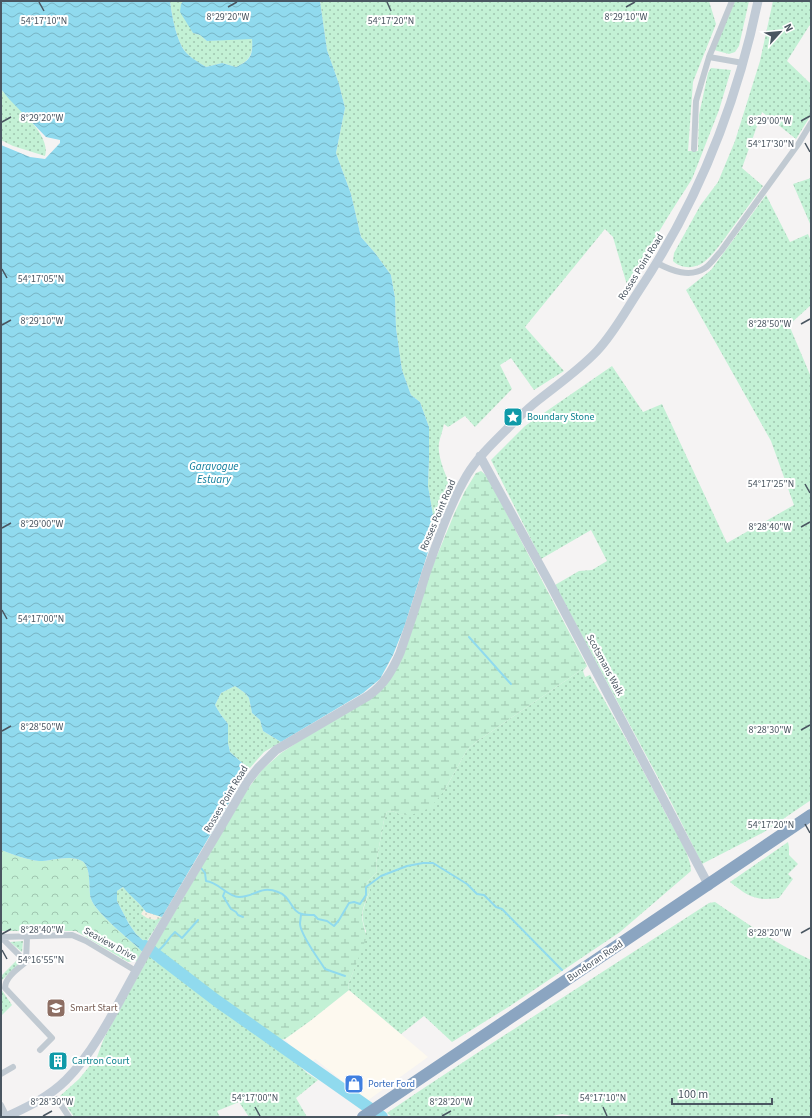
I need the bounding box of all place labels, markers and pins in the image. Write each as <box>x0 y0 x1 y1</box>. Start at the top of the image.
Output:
place icon: Boundary Stone <box>502 406 524 428</box>
place label: Boundary Stone <box>527 410 594 424</box>
school or university icon: Smart Start <box>45 997 67 1019</box>
place label: Smart Start <box>70 1001 118 1015</box>
building icon: Cartron Court <box>47 1050 69 1072</box>
place label: Cartron Court <box>72 1054 130 1068</box>
shop icon: Porter Ford <box>343 1073 365 1095</box>
place label: Porter Ford <box>368 1077 415 1091</box>

